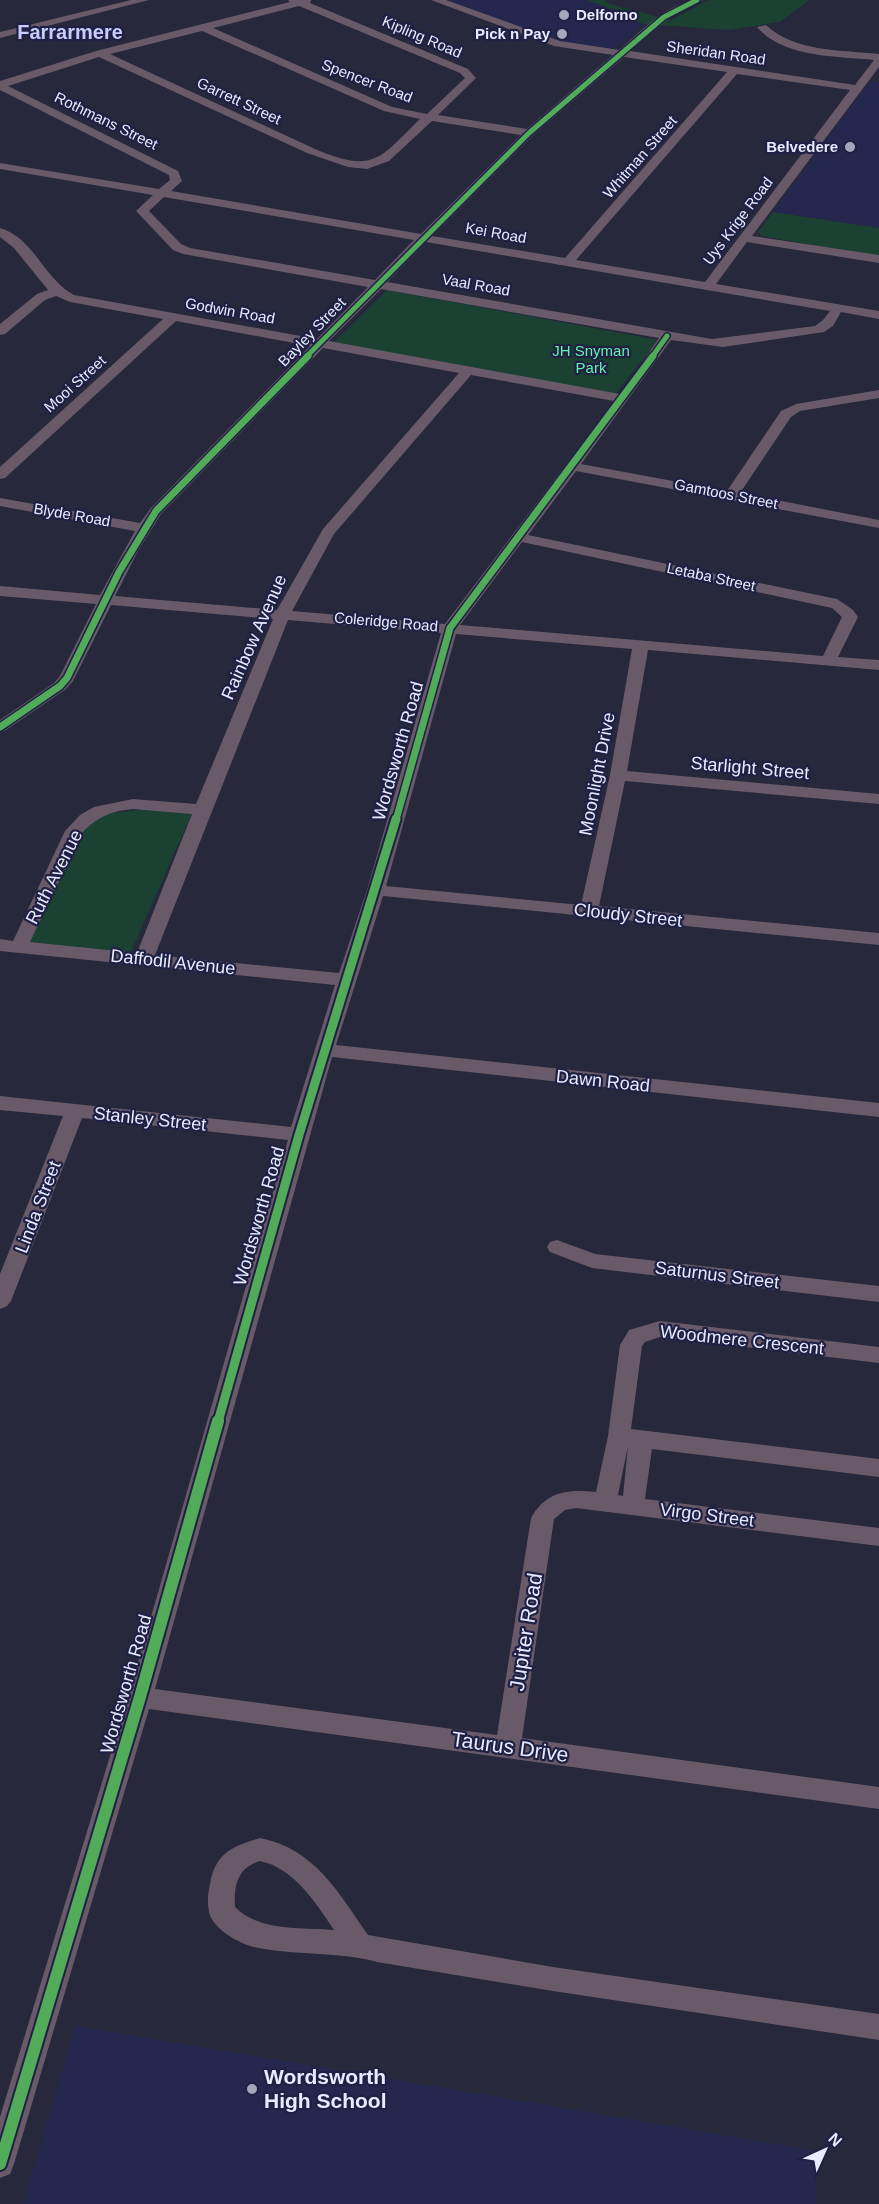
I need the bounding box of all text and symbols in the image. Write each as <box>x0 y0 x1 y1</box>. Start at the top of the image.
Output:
place label: Delforno <box>576 6 638 23</box>
marker: Delforno <box>557 8 571 22</box>
street label: Kipling Road <box>380 12 465 61</box>
district label: Farrarmere <box>17 21 123 43</box>
place label: Pick n Pay <box>475 25 551 42</box>
marker: Pick n Pay <box>555 27 569 41</box>
street label: Sheridan Road <box>665 37 767 68</box>
street label: Spencer Road <box>319 55 415 106</box>
street label: Garrett Street <box>194 74 285 128</box>
street label: Rothmans Street <box>52 88 161 153</box>
street label: Whitman Street <box>599 111 680 201</box>
place label: Belvedere <box>766 138 838 155</box>
marker: Belvedere <box>843 140 857 154</box>
street label: Uys Krige Road <box>699 174 776 268</box>
street label: Kei Road <box>464 219 528 246</box>
street label: Vaal Road <box>441 270 512 299</box>
street label: Bayley Street <box>275 293 349 370</box>
street label: Godwin Road <box>184 294 276 327</box>
park label: JH Snyman Park <box>552 342 630 376</box>
street label: Mooi Street <box>40 351 109 416</box>
street label: Gamtoos Street <box>673 475 780 512</box>
street label: Blyde Road <box>32 499 112 530</box>
street label: Letaba Street <box>665 559 758 594</box>
street label: Rainbow Avenue <box>217 571 291 703</box>
street label: Coleridge Road <box>333 608 439 635</box>
street label: Wordsworth Road <box>369 679 427 823</box>
street label: Moonlight Drive <box>575 711 619 837</box>
street label: Starlight Street <box>690 753 810 783</box>
street label: Ruth Avenue <box>22 827 86 927</box>
street label: Cloudy Street <box>573 899 683 931</box>
street label: Daffodil Avenue <box>110 945 236 979</box>
street label: Dawn Road <box>555 1066 651 1096</box>
street label: Stanley Street <box>93 1103 207 1135</box>
street label: Wordsworth Road <box>230 1144 288 1288</box>
street label: Linda Street <box>11 1158 65 1256</box>
street label: Saturnus Street <box>654 1257 780 1293</box>
street label: Woodmere Crescent <box>659 1321 825 1359</box>
street label: Virgo Street <box>659 1499 755 1531</box>
street label: Jupiter Road <box>505 1571 546 1693</box>
street label: Wordsworth Road <box>97 1612 155 1756</box>
street label: Taurus Drive <box>450 1727 570 1766</box>
place label: Wordsworth High School <box>264 2065 387 2112</box>
marker: Wordsworth High School <box>245 2082 259 2096</box>
north arrow <box>795 2120 855 2180</box>
text: N <box>825 2130 845 2150</box>

